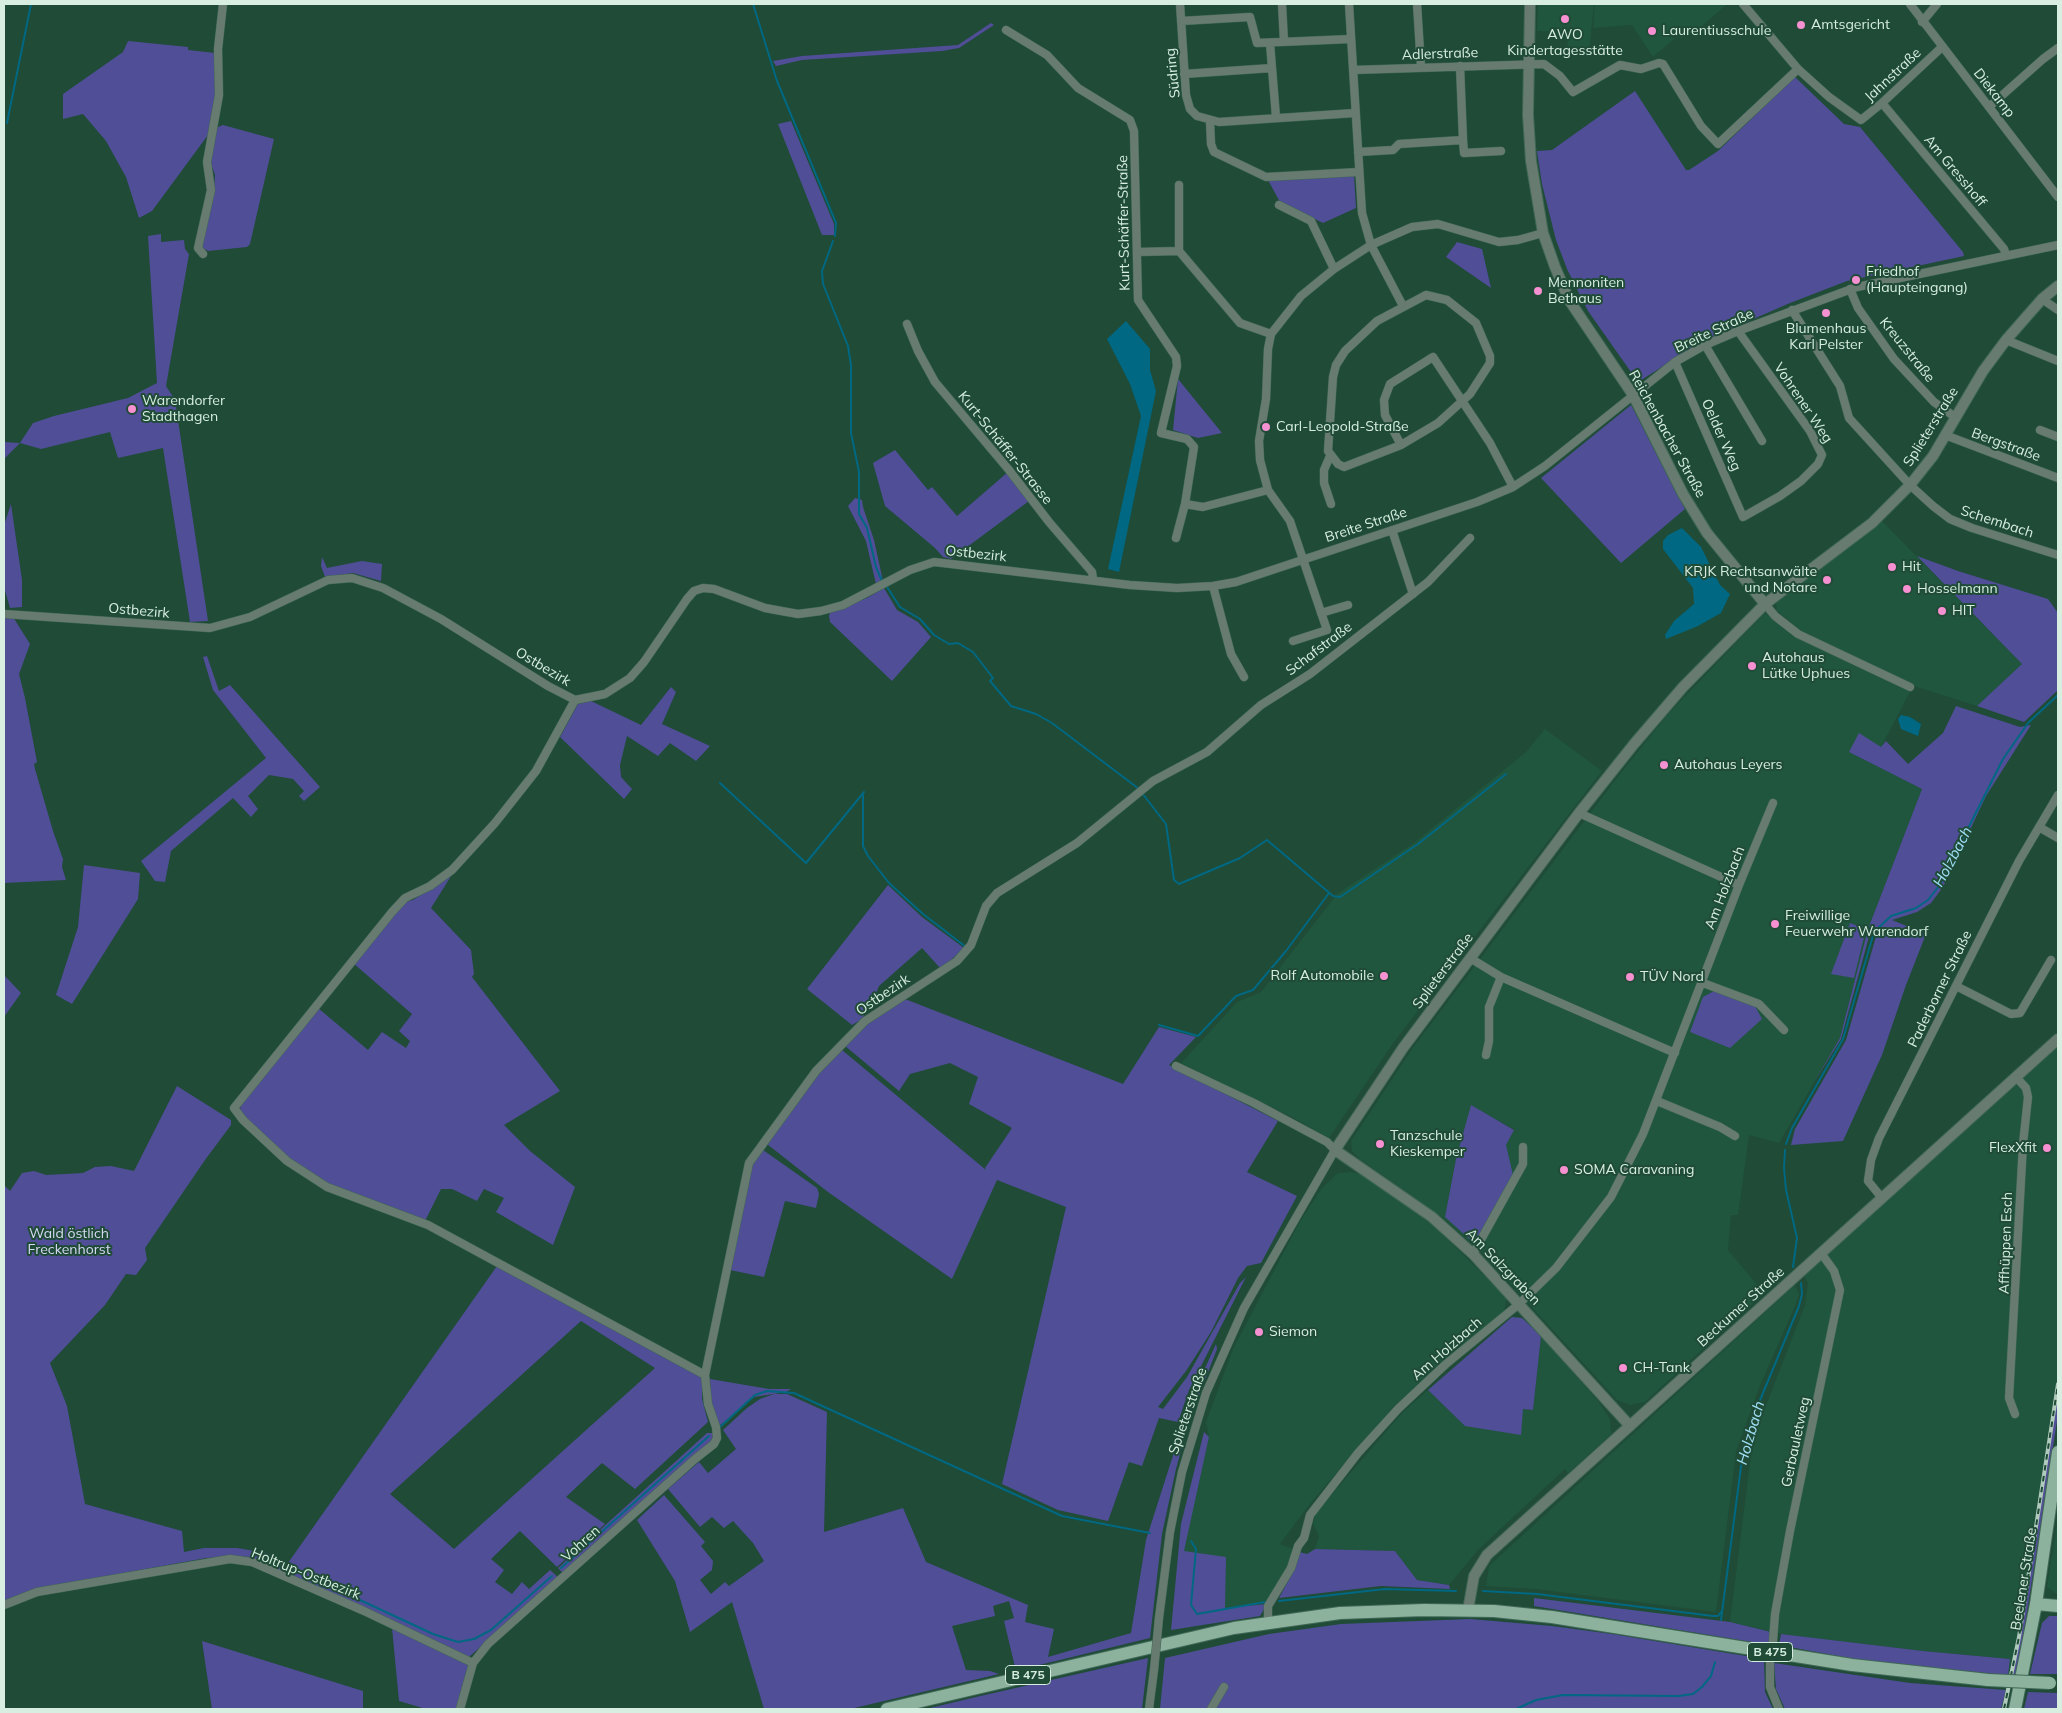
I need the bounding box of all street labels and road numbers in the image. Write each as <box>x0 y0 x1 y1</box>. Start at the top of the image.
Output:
street label: Adlerstraße <box>1402 44 1478 64</box>
street label: Jahnstraße <box>1861 45 1925 105</box>
street label: Südring <box>1162 47 1184 99</box>
street label: Diekamp <box>1970 65 2018 121</box>
street label: Am Gresshoff <box>1920 132 1990 210</box>
street label: Kurt-Schäffer-Straße <box>1114 155 1134 291</box>
street label: Breite Straße <box>1672 305 1756 357</box>
street label: Kreuzstraße <box>1876 314 1938 386</box>
street label: Vohrener Weg <box>1770 360 1836 446</box>
street label: Reichenbacher Straße <box>1625 367 1709 501</box>
street label: Splieterstraße <box>1900 384 1962 470</box>
street label: Kurt-Schäffer-Strasse <box>954 388 1056 508</box>
street label: Oelder Weg <box>1698 396 1744 474</box>
street label: Bergstraße <box>1969 425 2043 465</box>
street label: Schembach <box>1958 502 2036 542</box>
street label: Breite Straße <box>1323 504 1409 546</box>
street label: Ostbezirk <box>945 542 1007 566</box>
street label: Ostbezirk <box>108 600 170 622</box>
street label: Schafstraße <box>1283 619 1355 679</box>
street label: Ostbezirk <box>512 644 574 690</box>
street label: Am Holzbach <box>1701 844 1749 932</box>
street label: Paderborner Straße <box>1904 928 1976 1050</box>
street label: Splieterstraße <box>1409 930 1477 1012</box>
street label: Ostbezirk <box>853 971 913 1019</box>
street label: Affhüppen Esch <box>1996 1192 2016 1294</box>
street label: Am Salzgraben <box>1462 1225 1544 1309</box>
street label: Beckumer Straße <box>1694 1263 1788 1351</box>
street label: Am Holzbach <box>1408 1314 1486 1384</box>
street label: Splieterstraße <box>1165 1365 1211 1457</box>
street label: Gerbauletweg <box>1778 1395 1814 1489</box>
street label: Vohren <box>558 1522 604 1566</box>
street label: Beelener Straße <box>2008 1526 2040 1632</box>
street label: Holtrup-Ostbezirk <box>249 1544 363 1604</box>
road number: B 475 <box>1748 1642 1792 1661</box>
road number: B 475 <box>1006 1666 1050 1684</box>

